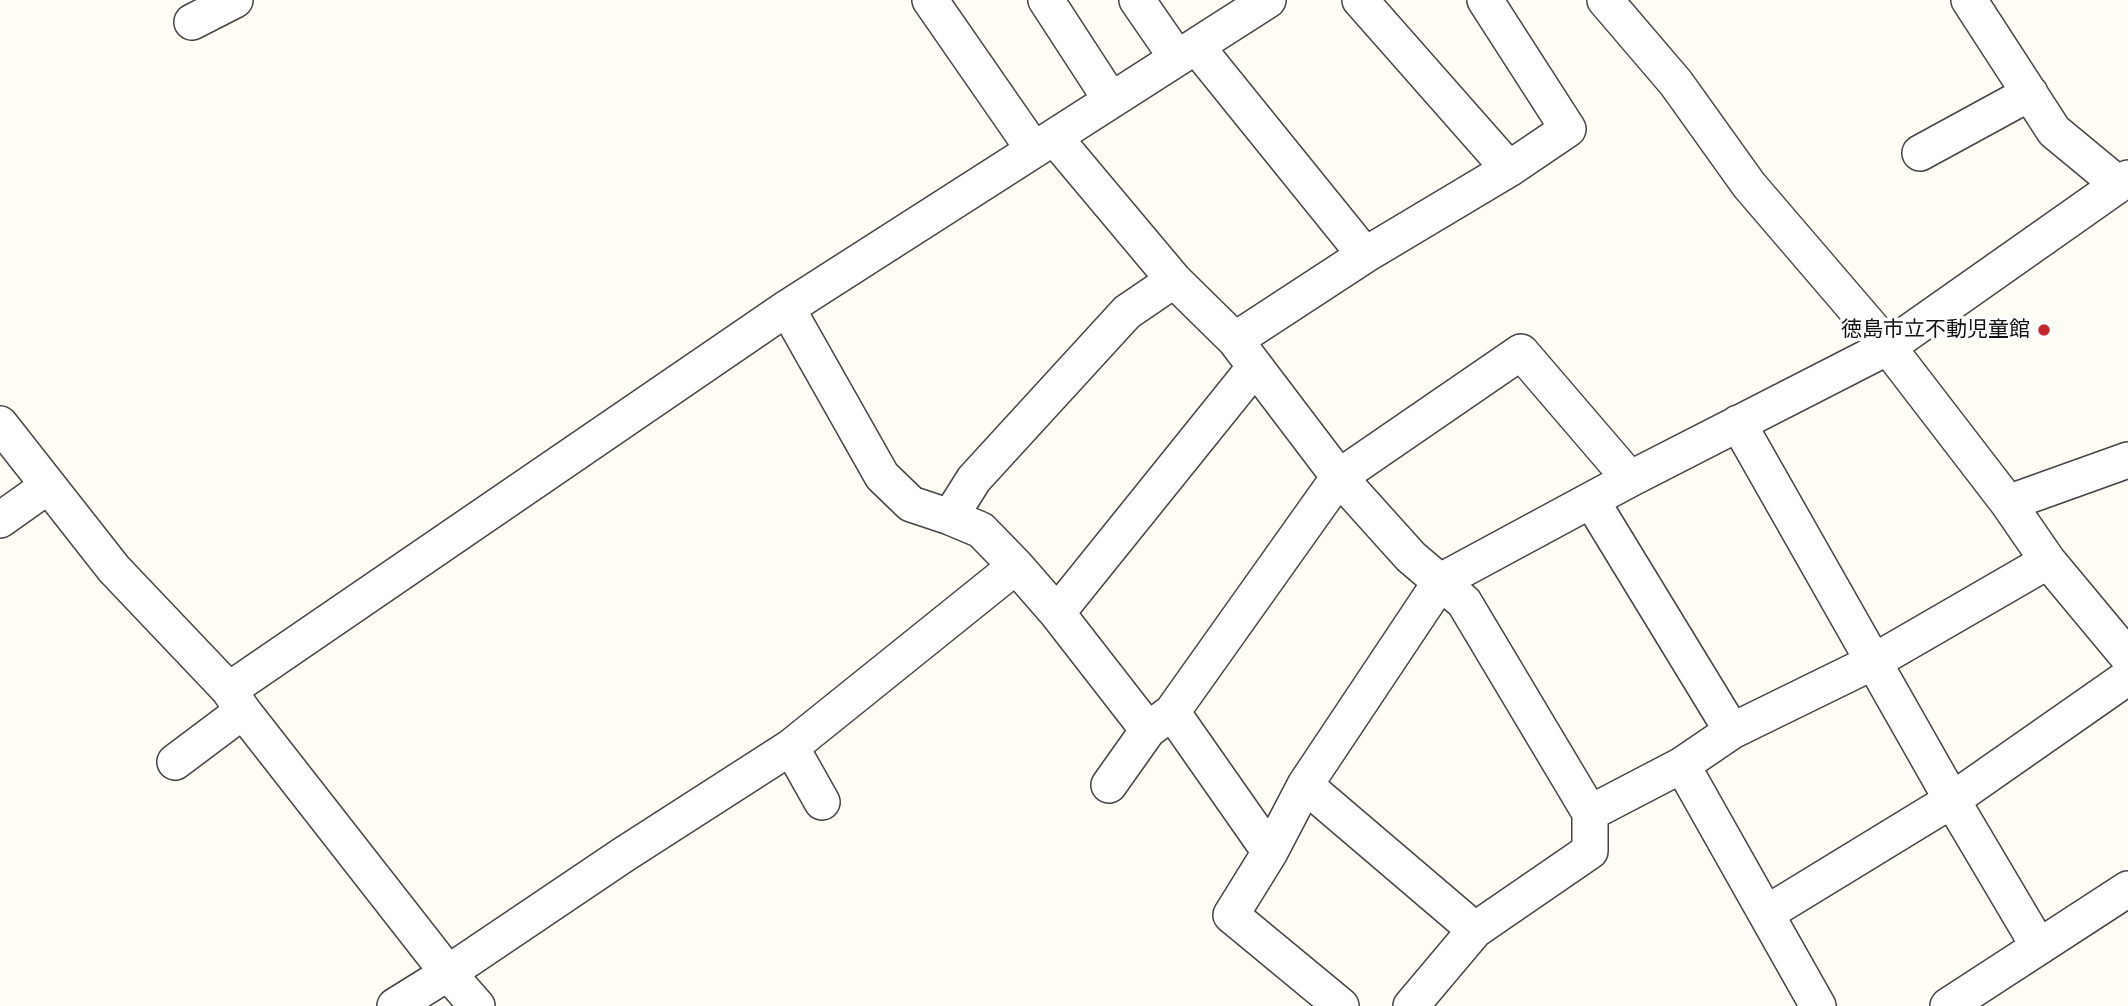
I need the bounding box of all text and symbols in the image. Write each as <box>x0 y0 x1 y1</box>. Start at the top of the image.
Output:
place label: 徳島市立不動児童館 <box>1841 317 2030 343</box>
marker: 徳島市立不動児童館 <box>2036 322 2052 338</box>

